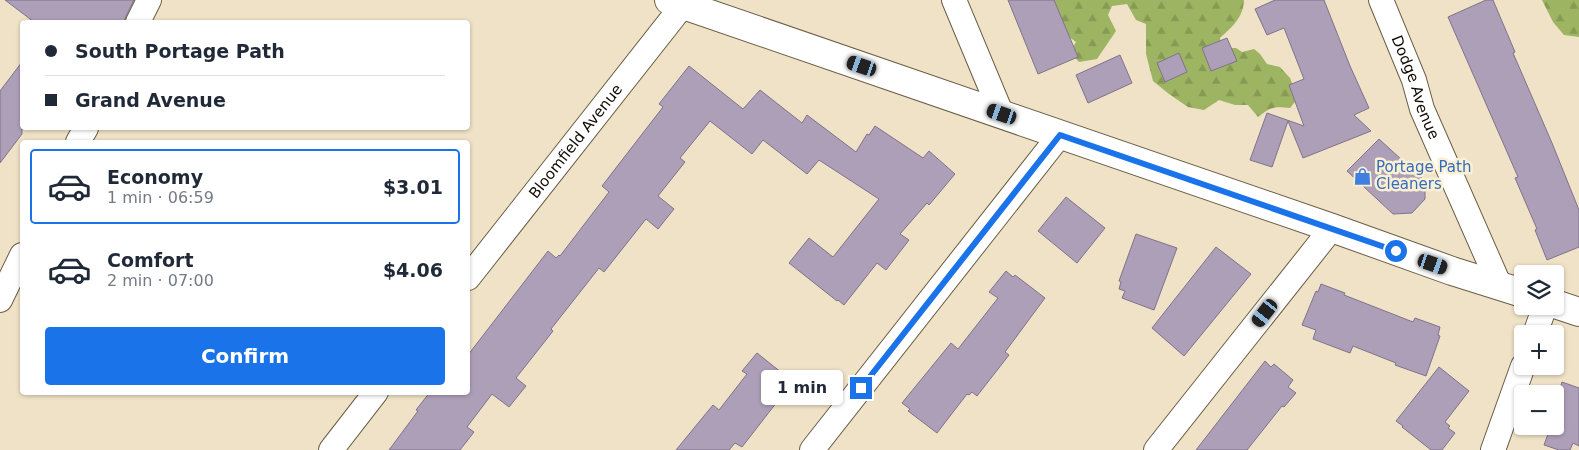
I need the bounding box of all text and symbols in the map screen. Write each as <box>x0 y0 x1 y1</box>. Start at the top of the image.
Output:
street label: Dodge Avenue <box>1388 33 1443 142</box>
text: South Portage Path <box>75 40 285 62</box>
car <box>845 54 878 78</box>
street label: Bloomfield Avenue <box>525 81 626 202</box>
text: Grand Avenue <box>75 89 226 111</box>
car <box>985 102 1018 126</box>
place label: Portage Path Cleaners <box>1376 158 1471 193</box>
icon: car <box>47 164 92 209</box>
text: Economy <box>107 166 203 188</box>
shop icon: Portage Path Cleaners <box>1352 166 1372 186</box>
text: $3.01 <box>383 176 443 198</box>
text: 1 min · 06:59 <box>107 188 214 207</box>
route start <box>1385 240 1407 262</box>
icon: car <box>47 247 92 292</box>
text: Comfort <box>107 249 194 271</box>
car <box>1416 252 1449 276</box>
text: $4.06 <box>383 259 443 281</box>
map controls <box>1514 265 1564 435</box>
button: layers <box>1514 265 1564 315</box>
text: 2 min · 07:00 <box>107 271 214 290</box>
car <box>1249 297 1280 329</box>
button: + <box>1514 325 1564 375</box>
button: Confirm <box>45 327 445 385</box>
callout: 1 min <box>761 370 844 406</box>
route end <box>850 377 872 399</box>
text: 1 min <box>777 378 827 397</box>
button: − <box>1514 385 1564 435</box>

